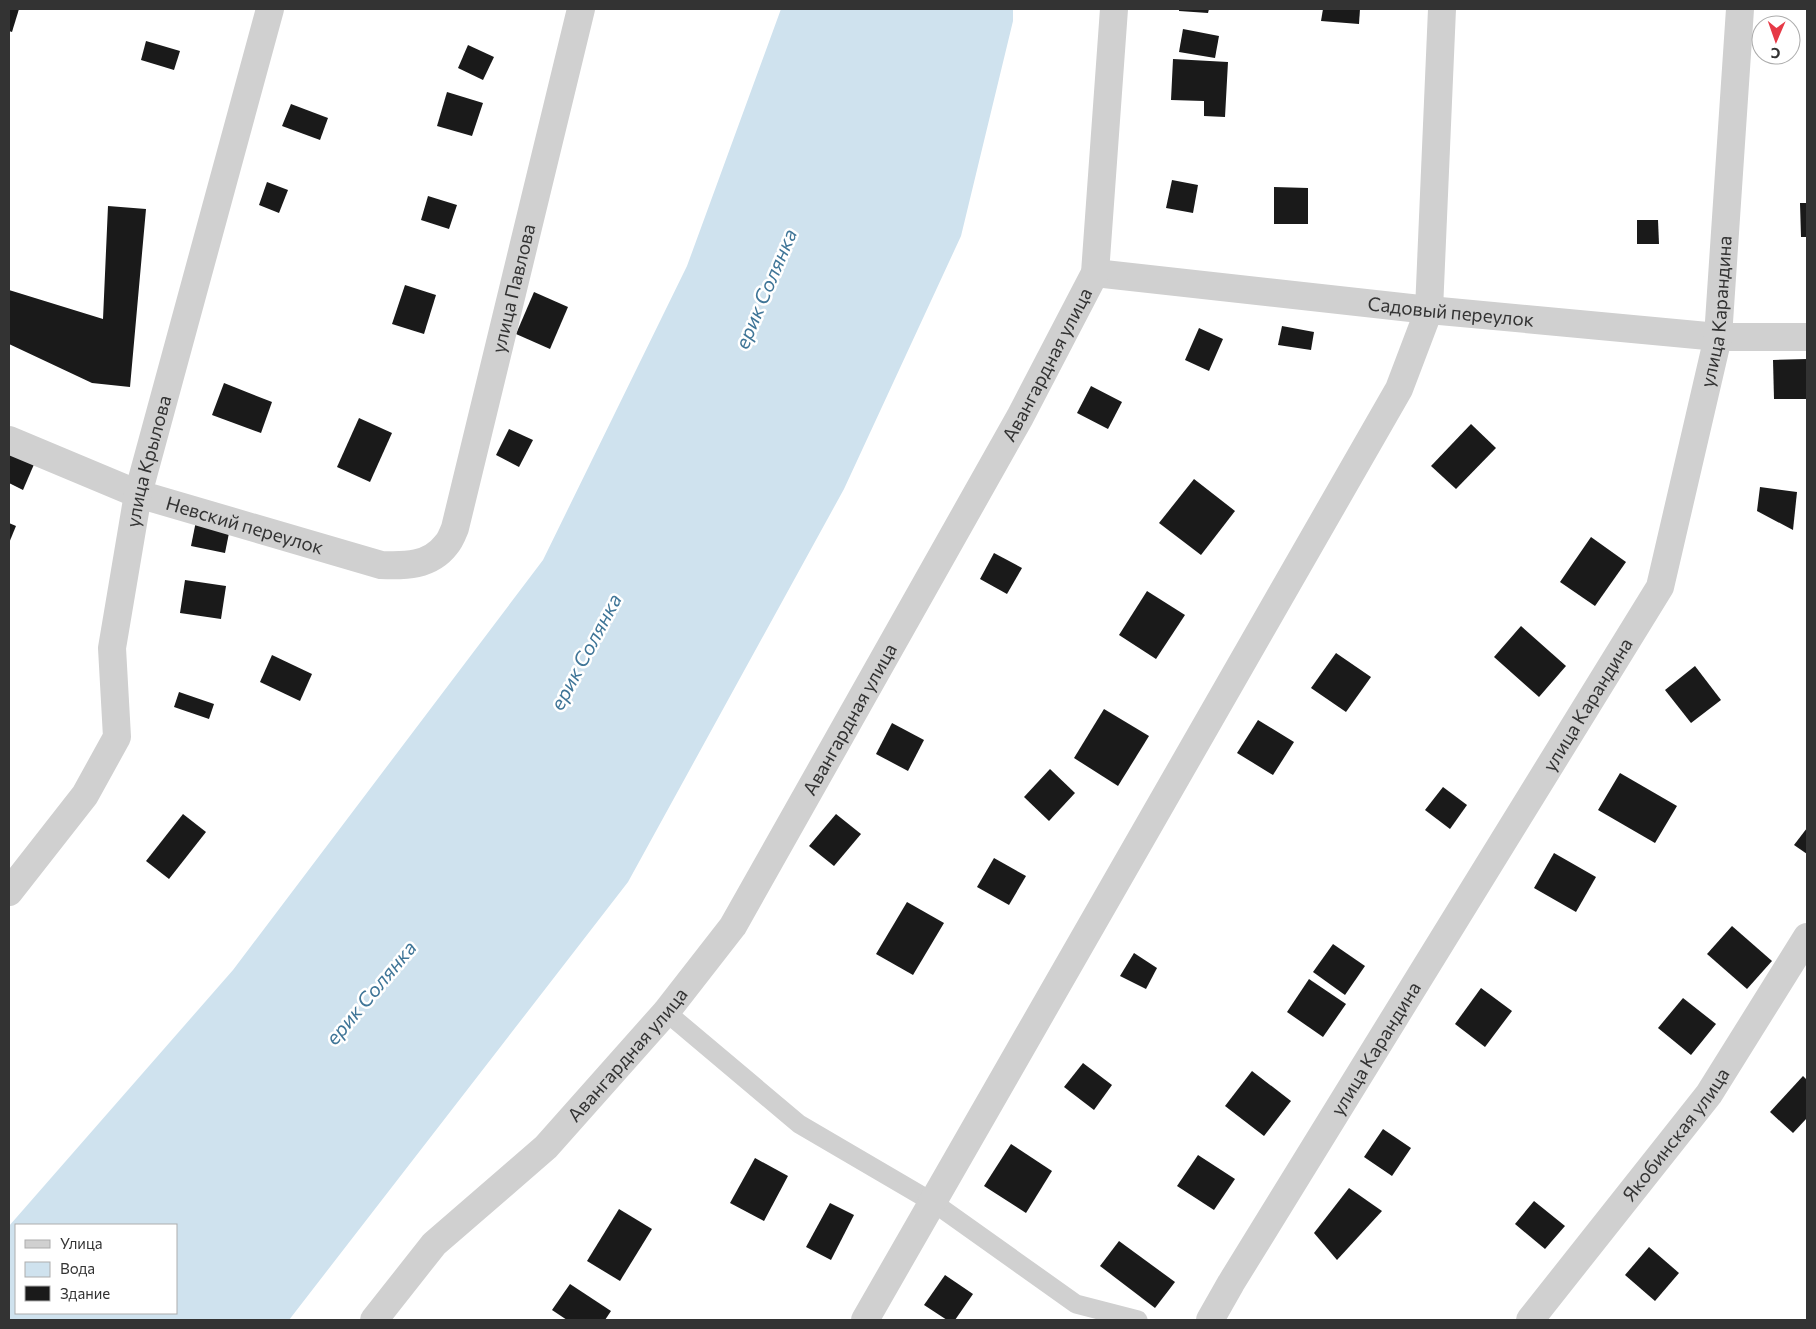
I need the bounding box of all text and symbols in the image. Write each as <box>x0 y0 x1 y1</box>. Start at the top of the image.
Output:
north arrow <box>1751 15 1801 65</box>
text: С <box>1770 45 1781 62</box>
street label: улица Павлова <box>486 221 539 355</box>
water label: ерик Солянка <box>729 225 801 352</box>
street label: улица Карандина <box>1695 235 1736 389</box>
street label: Авангардная улица <box>997 283 1096 445</box>
street label: Садовый переулок <box>1367 291 1535 331</box>
street label: улица Крылова <box>121 392 175 529</box>
street label: Невский переулок <box>163 491 326 559</box>
water label: ерик Солянка <box>544 589 626 714</box>
street label: улица Карандина <box>1537 633 1637 775</box>
street label: Авангардная улица <box>797 639 901 799</box>
water label: ерик Солянка <box>320 936 421 1049</box>
street label: улица Карандина <box>1325 977 1425 1119</box>
street label: Авангардная улица <box>562 983 692 1126</box>
street label: Якобинская улица <box>1617 1063 1734 1205</box>
legend <box>15 1224 178 1314</box>
text: Улица <box>60 1234 102 1252</box>
text: Вода <box>60 1259 95 1277</box>
text: Здание <box>60 1284 110 1302</box>

